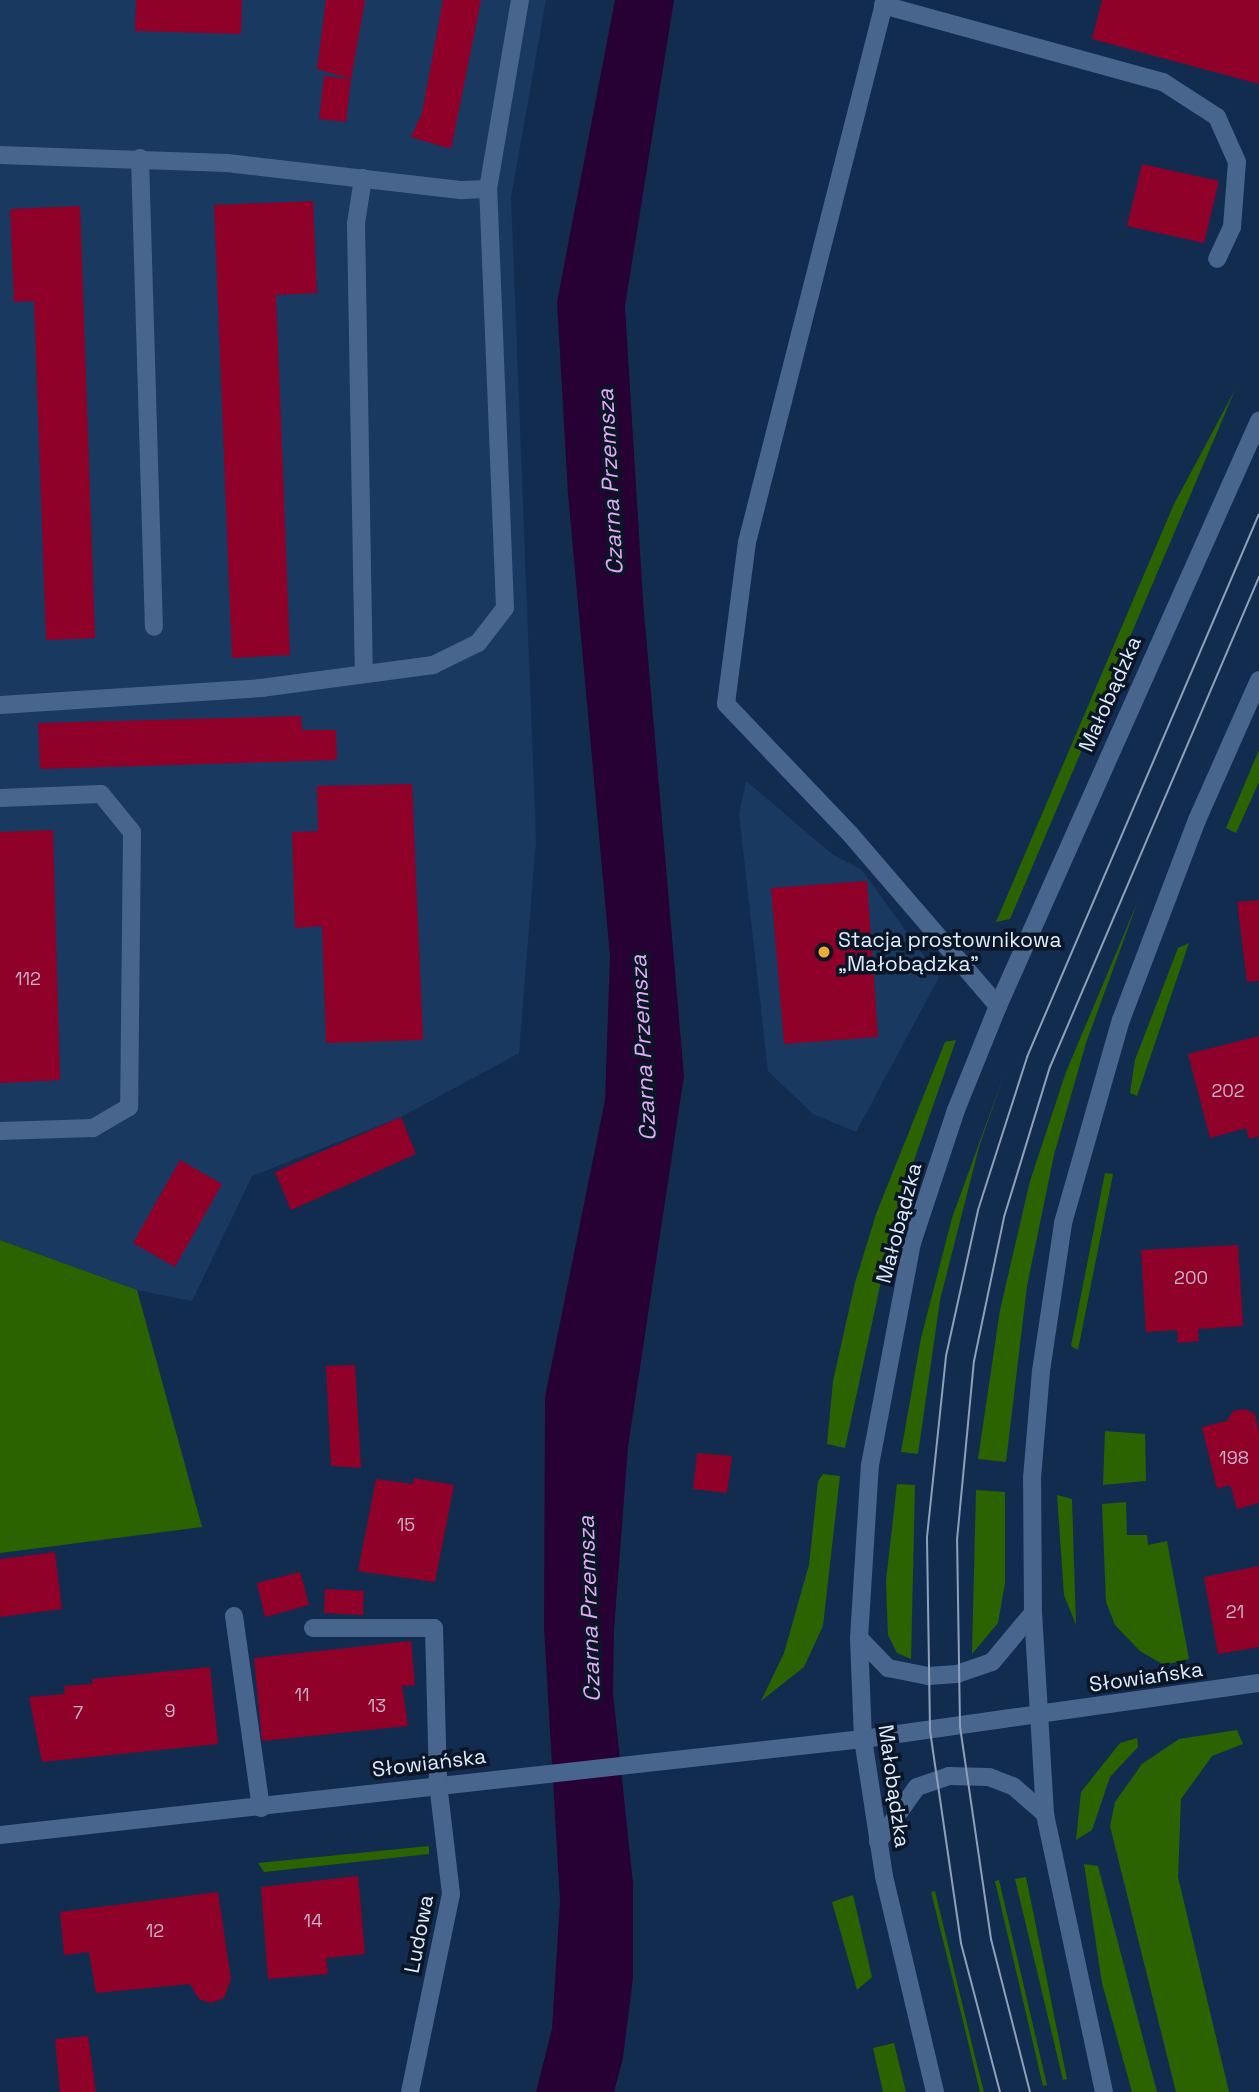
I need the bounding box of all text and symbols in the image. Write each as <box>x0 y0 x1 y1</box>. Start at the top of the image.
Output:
water label: Czarna Przemsza <box>591 388 629 576</box>
street label: Małobądzka <box>1073 632 1147 756</box>
place label: Stacja prostownikowa „Małobądzka” <box>838 927 1061 977</box>
marker: Stacja prostownikowa „Małobądzka” <box>816 944 832 960</box>
water label: Czarna Przemsza <box>624 954 662 1142</box>
house number: 112 <box>15 968 41 990</box>
house number: 202 <box>1211 1080 1245 1102</box>
street label: Małobądzka <box>871 1160 927 1286</box>
house number: 200 <box>1174 1267 1208 1289</box>
house number: 198 <box>1219 1447 1249 1469</box>
house number: 15 <box>397 1514 415 1536</box>
water label: Czarna Przemsza <box>572 1515 606 1703</box>
house number: 21 <box>1226 1601 1244 1623</box>
street label: Słowiańska <box>1088 1657 1204 1697</box>
house number: 11 <box>294 1684 310 1706</box>
house number: 13 <box>368 1695 386 1717</box>
house number: 9 <box>164 1700 176 1722</box>
house number: 7 <box>73 1702 83 1724</box>
street label: Małobądzka <box>873 1723 915 1849</box>
street label: Słowiańska <box>371 1744 487 1782</box>
street label: Ludowa <box>399 1893 439 1975</box>
house number: 14 <box>304 1910 322 1932</box>
house number: 12 <box>146 1920 164 1942</box>

